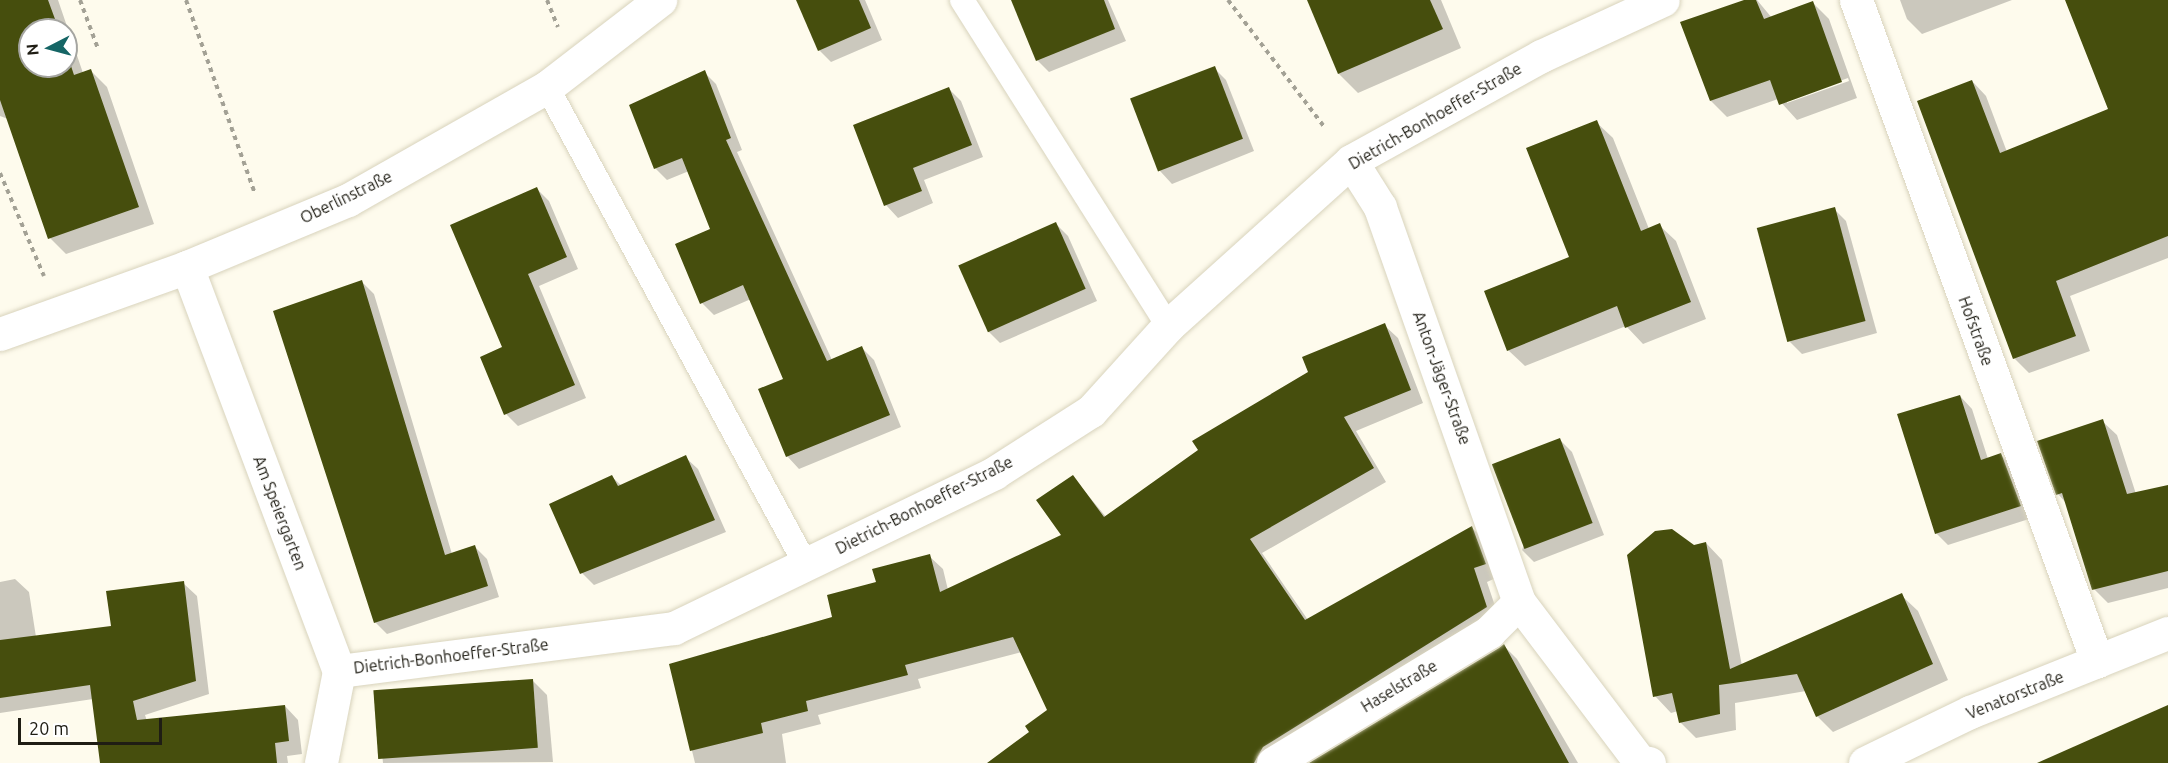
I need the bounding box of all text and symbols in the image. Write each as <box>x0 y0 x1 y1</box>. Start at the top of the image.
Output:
north arrow <box>18 18 78 78</box>
text: N <box>23 43 42 57</box>
street label: Dietrich-Bonhoeffer-Straße <box>1345 59 1525 173</box>
street label: Oberlinstraße <box>297 166 395 228</box>
street label: Hofstraße <box>1955 294 1997 368</box>
street label: Anton-Jäger-Straße <box>1409 309 1475 447</box>
street label: Dietrich-Bonhoeffer-Straße <box>832 452 1016 558</box>
street label: Am Speiergarten <box>249 453 311 573</box>
street label: Dietrich-Bonhoeffer-Straße <box>352 635 550 677</box>
street label: Haselstraße <box>1357 656 1441 716</box>
street label: Venatorstraße <box>1963 667 2067 723</box>
scale bar <box>21 706 165 744</box>
text: 20 m <box>29 718 69 738</box>

